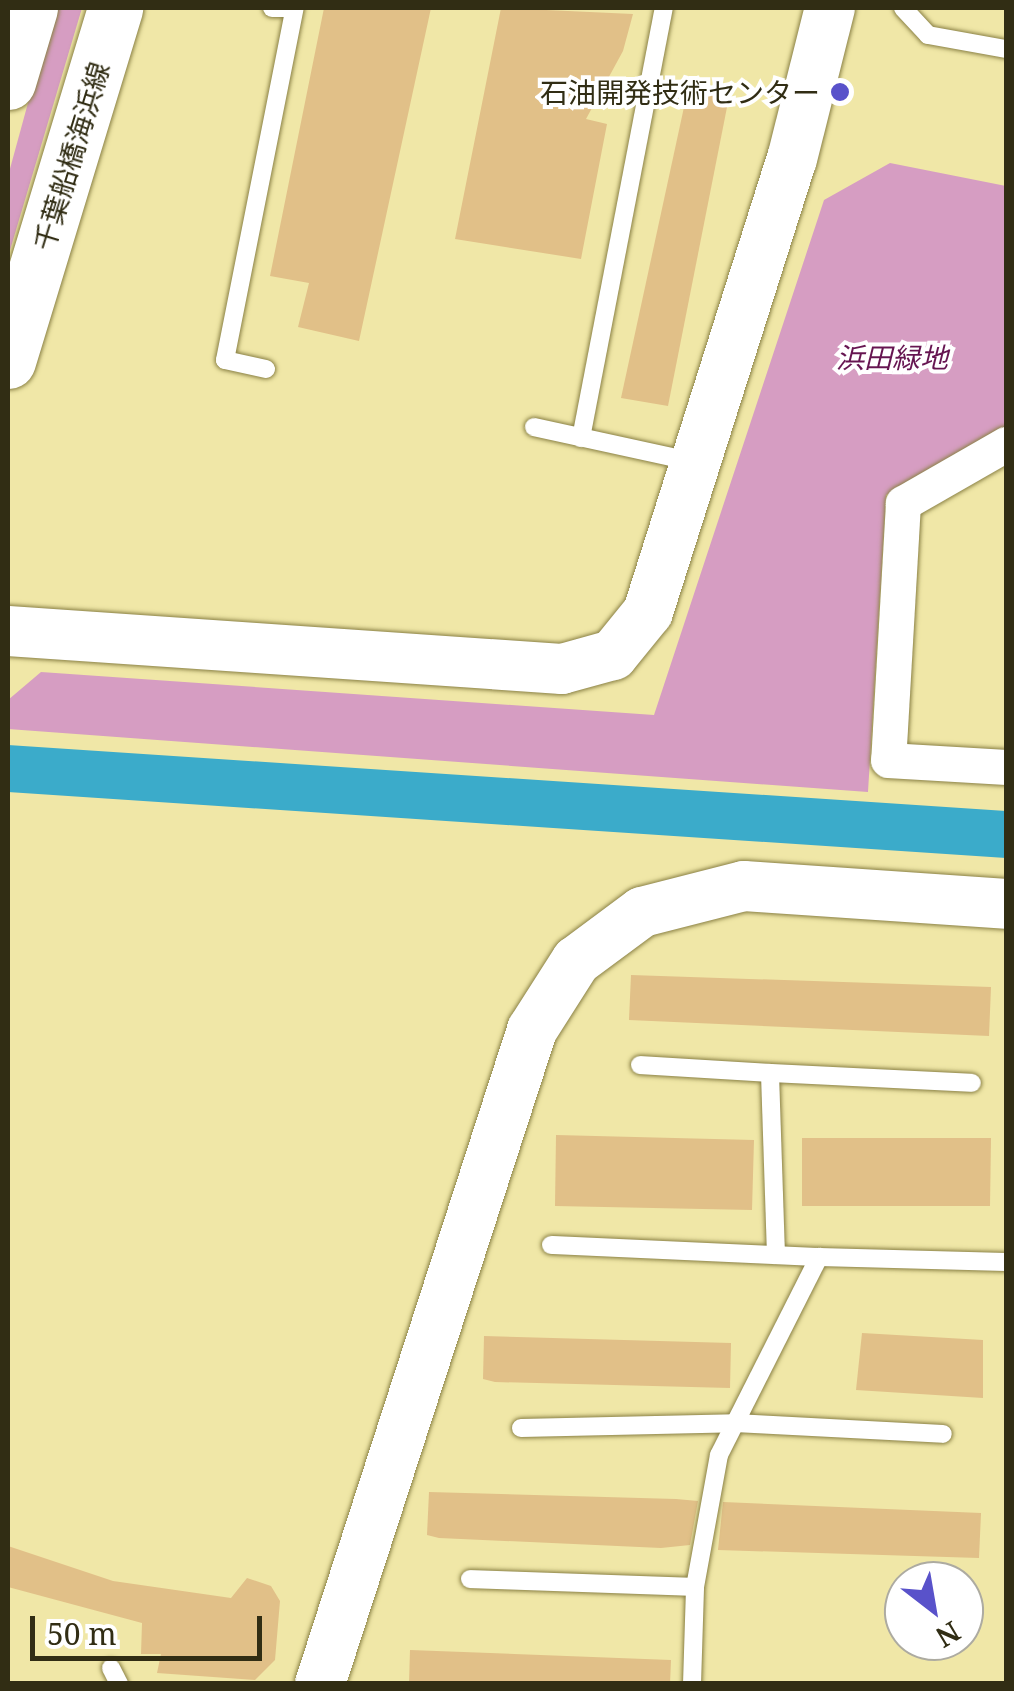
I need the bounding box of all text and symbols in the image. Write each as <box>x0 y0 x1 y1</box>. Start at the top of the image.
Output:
street label: 千葉船橋海浜線 <box>26 57 116 255</box>
place label: 石油開発技術センター <box>540 75 820 109</box>
marker: 石油開発技術センター <box>829 81 851 103</box>
park label: 浜田緑地 <box>836 340 948 374</box>
north arrow <box>884 1561 984 1661</box>
scale bar <box>35 1596 268 1658</box>
text: 50 m <box>47 1613 117 1654</box>
text: N <box>929 1613 968 1657</box>

